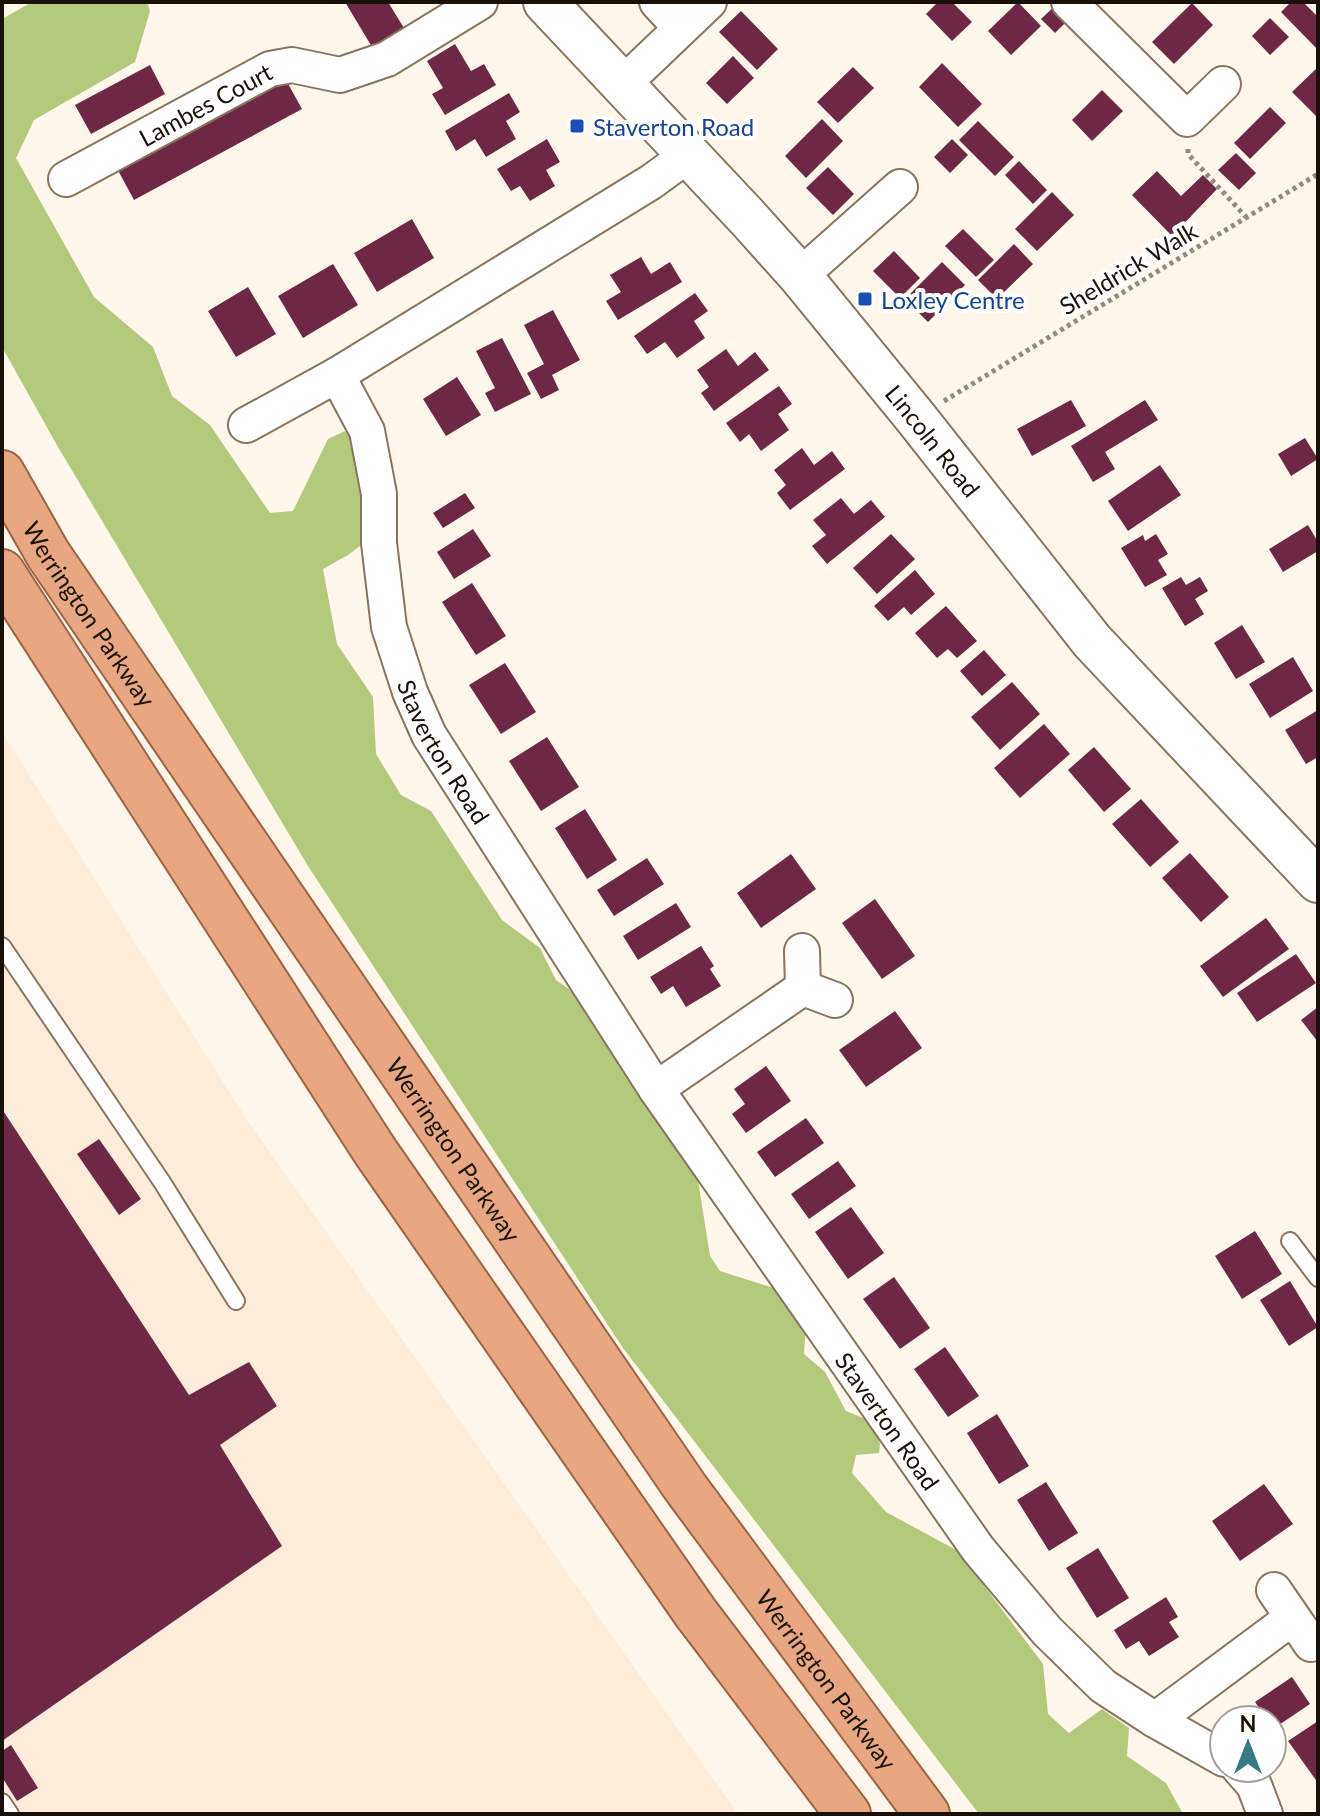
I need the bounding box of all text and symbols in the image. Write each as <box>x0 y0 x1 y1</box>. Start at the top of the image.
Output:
street label: Lambes Court <box>134 56 277 152</box>
place label: Staverton Road <box>593 112 754 141</box>
marker: Staverton Road <box>568 117 586 135</box>
street label: Sheldrick Walk <box>1054 215 1203 320</box>
place label: Loxley Centre <box>881 285 1025 314</box>
marker: Loxley Centre <box>856 290 874 308</box>
street label: Lincoln Road <box>880 379 987 502</box>
street label: Werrington Parkway <box>18 516 163 712</box>
street label: Staverton Road <box>392 676 496 829</box>
street label: Werrington Parkway <box>381 1052 528 1248</box>
street label: Staverton Road <box>830 1346 946 1495</box>
street label: Werrington Parkway <box>751 1583 904 1775</box>
north arrow <box>1208 1704 1288 1784</box>
text: N <box>1240 1710 1256 1737</box>

